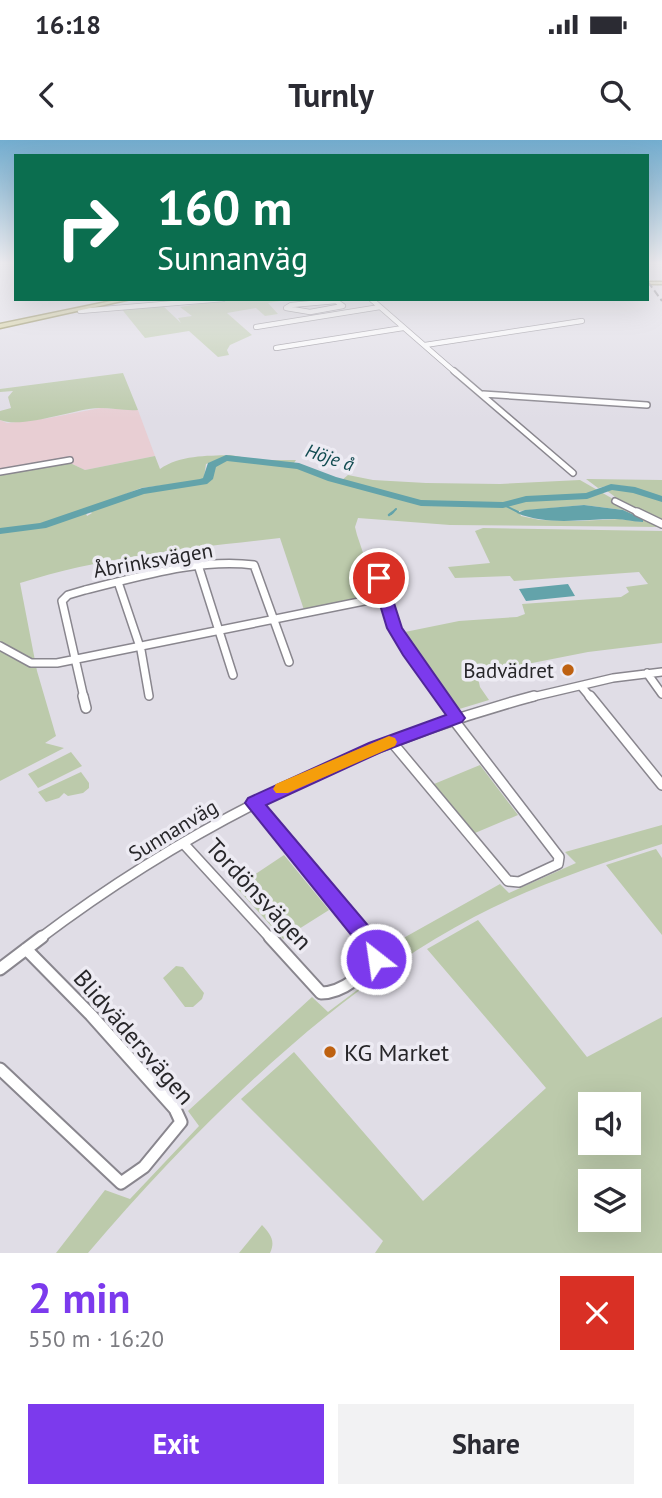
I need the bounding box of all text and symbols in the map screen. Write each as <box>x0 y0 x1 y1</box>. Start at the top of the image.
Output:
text: 16:18 <box>35 8 101 41</box>
text: Turnly <box>288 74 374 116</box>
icon: back <box>28 76 66 114</box>
icon: search <box>596 76 634 114</box>
text: 160 m <box>157 175 292 239</box>
icon: right <box>42 182 133 273</box>
text: Sunnanväg <box>157 237 308 279</box>
water label: Höje å <box>303 438 358 476</box>
street label: Åbrinksvägen <box>91 536 215 584</box>
pin <box>349 548 409 608</box>
icon: arrive <box>360 559 398 597</box>
place label: Badvädret <box>463 657 554 684</box>
marker: Badvädret <box>560 662 576 678</box>
street label: Sunnanväg <box>124 793 222 867</box>
street label: Tordönsvägen <box>199 832 319 956</box>
position arrow <box>339 922 413 996</box>
street label: Blidvädersvägen <box>67 963 201 1111</box>
place label: KG Market <box>344 1037 449 1068</box>
marker: KG Market <box>322 1044 338 1060</box>
map controls <box>578 1092 641 1232</box>
button: sound <box>578 1092 641 1155</box>
button: layers <box>578 1169 641 1232</box>
text: 2 min <box>28 1270 130 1325</box>
button: close <box>560 1276 634 1350</box>
text: 550 m · 16:20 <box>28 1324 164 1353</box>
button: Exit <box>28 1404 324 1484</box>
button: Share <box>338 1404 634 1484</box>

